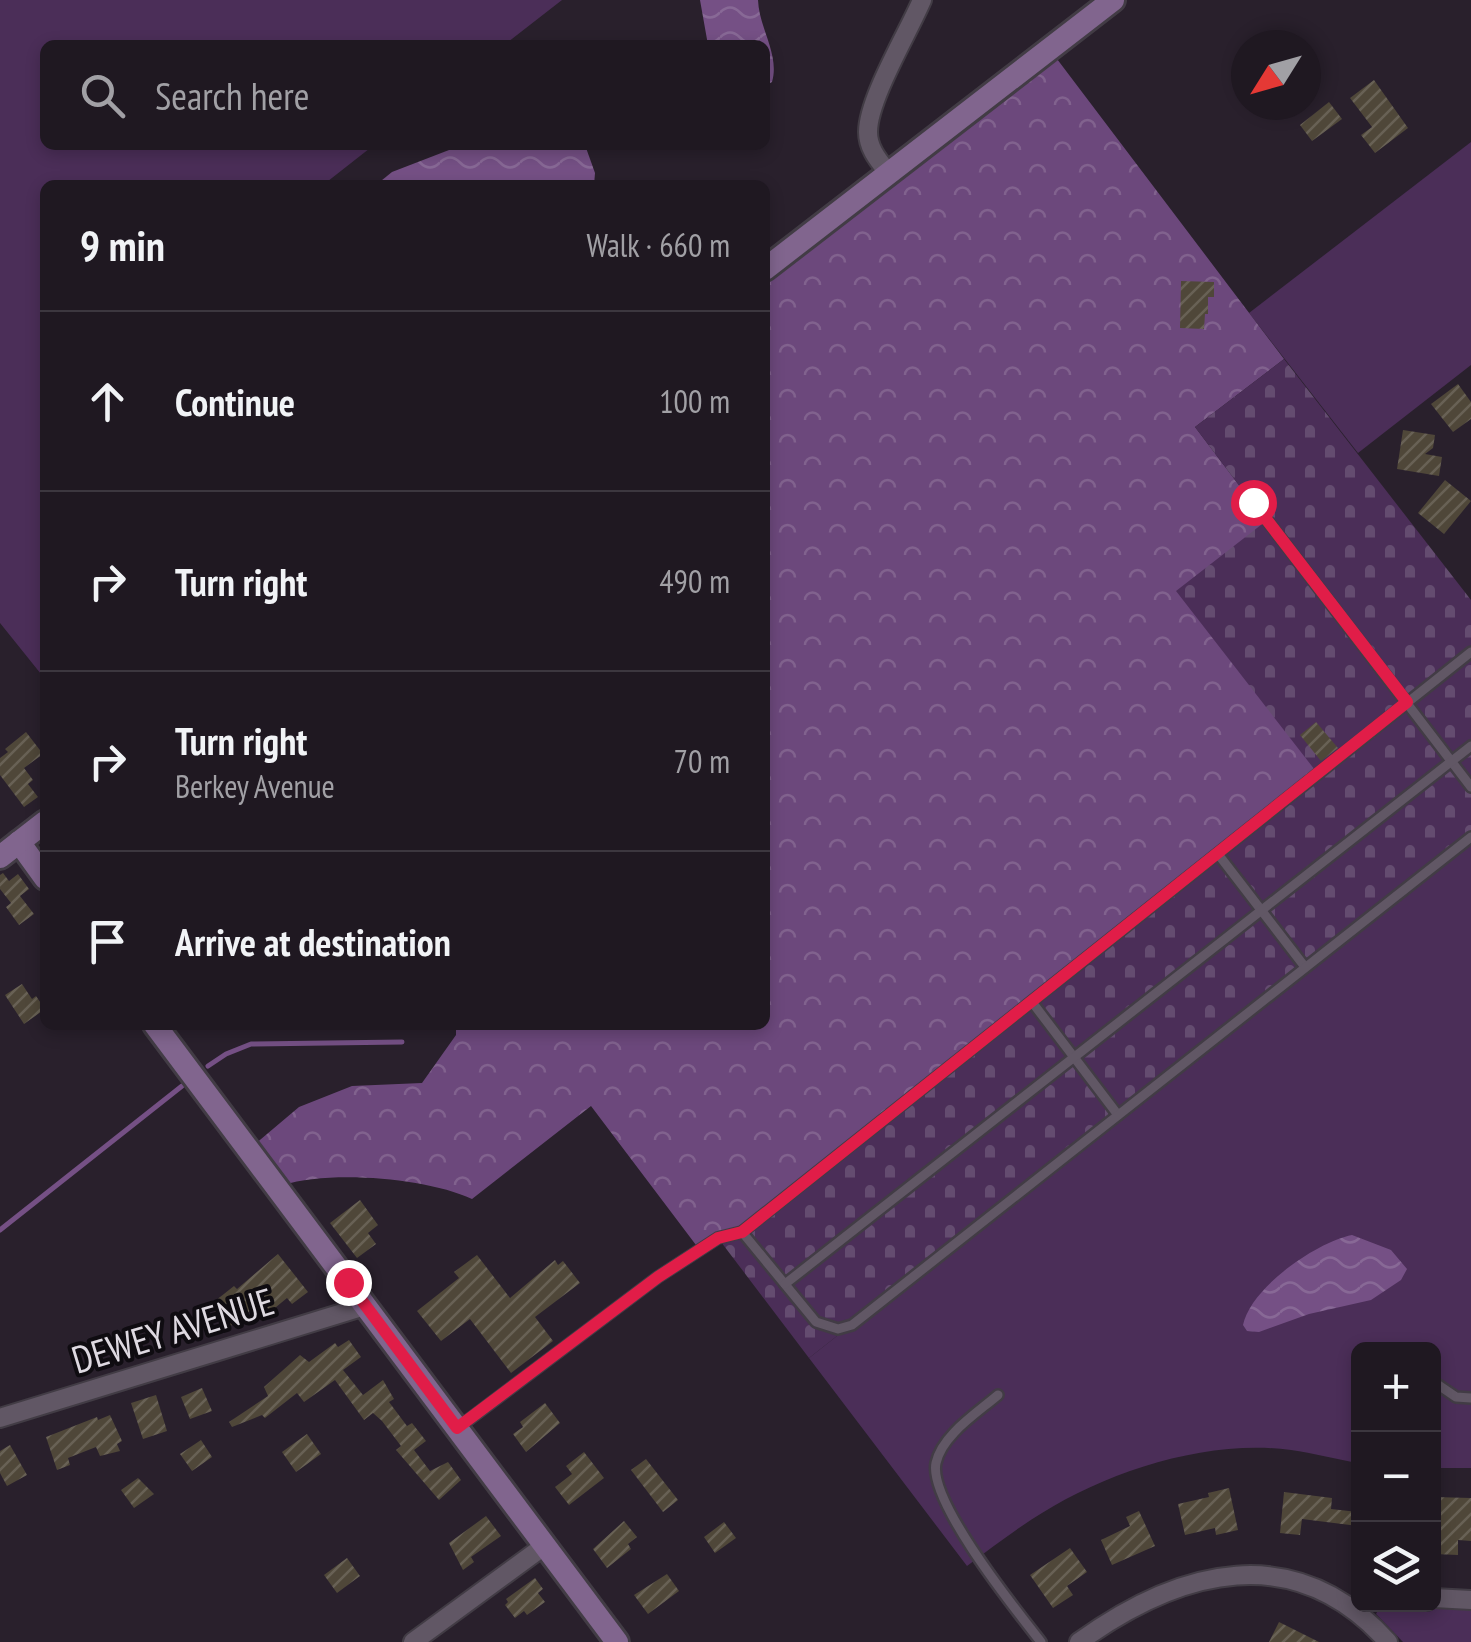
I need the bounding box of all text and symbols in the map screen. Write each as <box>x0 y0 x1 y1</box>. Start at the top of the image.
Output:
north arrow <box>1231 30 1321 120</box>
search box <box>40 40 770 150</box>
icon: search <box>75 68 130 123</box>
text: Search here <box>155 71 309 120</box>
text: 9 min <box>80 218 165 273</box>
text: Walk · 660 m <box>586 224 730 266</box>
icon: ahead <box>80 374 135 429</box>
text: Continue <box>175 377 295 426</box>
text: 100 m <box>659 380 730 422</box>
route start <box>1231 480 1277 526</box>
icon: right <box>80 554 135 609</box>
text: Turn right <box>175 557 307 606</box>
text: 490 m <box>659 560 730 602</box>
text: Turn right <box>175 716 307 765</box>
icon: right <box>80 734 135 789</box>
text: 70 m <box>674 740 730 782</box>
text: Berkey Avenue <box>175 765 335 807</box>
icon: arrive <box>80 914 135 969</box>
text: Arrive at destination <box>175 917 451 966</box>
route end <box>326 1260 372 1306</box>
street label: DEWEY AVENUE <box>66 1276 279 1383</box>
map controls <box>1351 1342 1441 1612</box>
button: + <box>1351 1342 1441 1432</box>
button: − <box>1351 1432 1441 1522</box>
button: layers <box>1351 1522 1441 1612</box>

